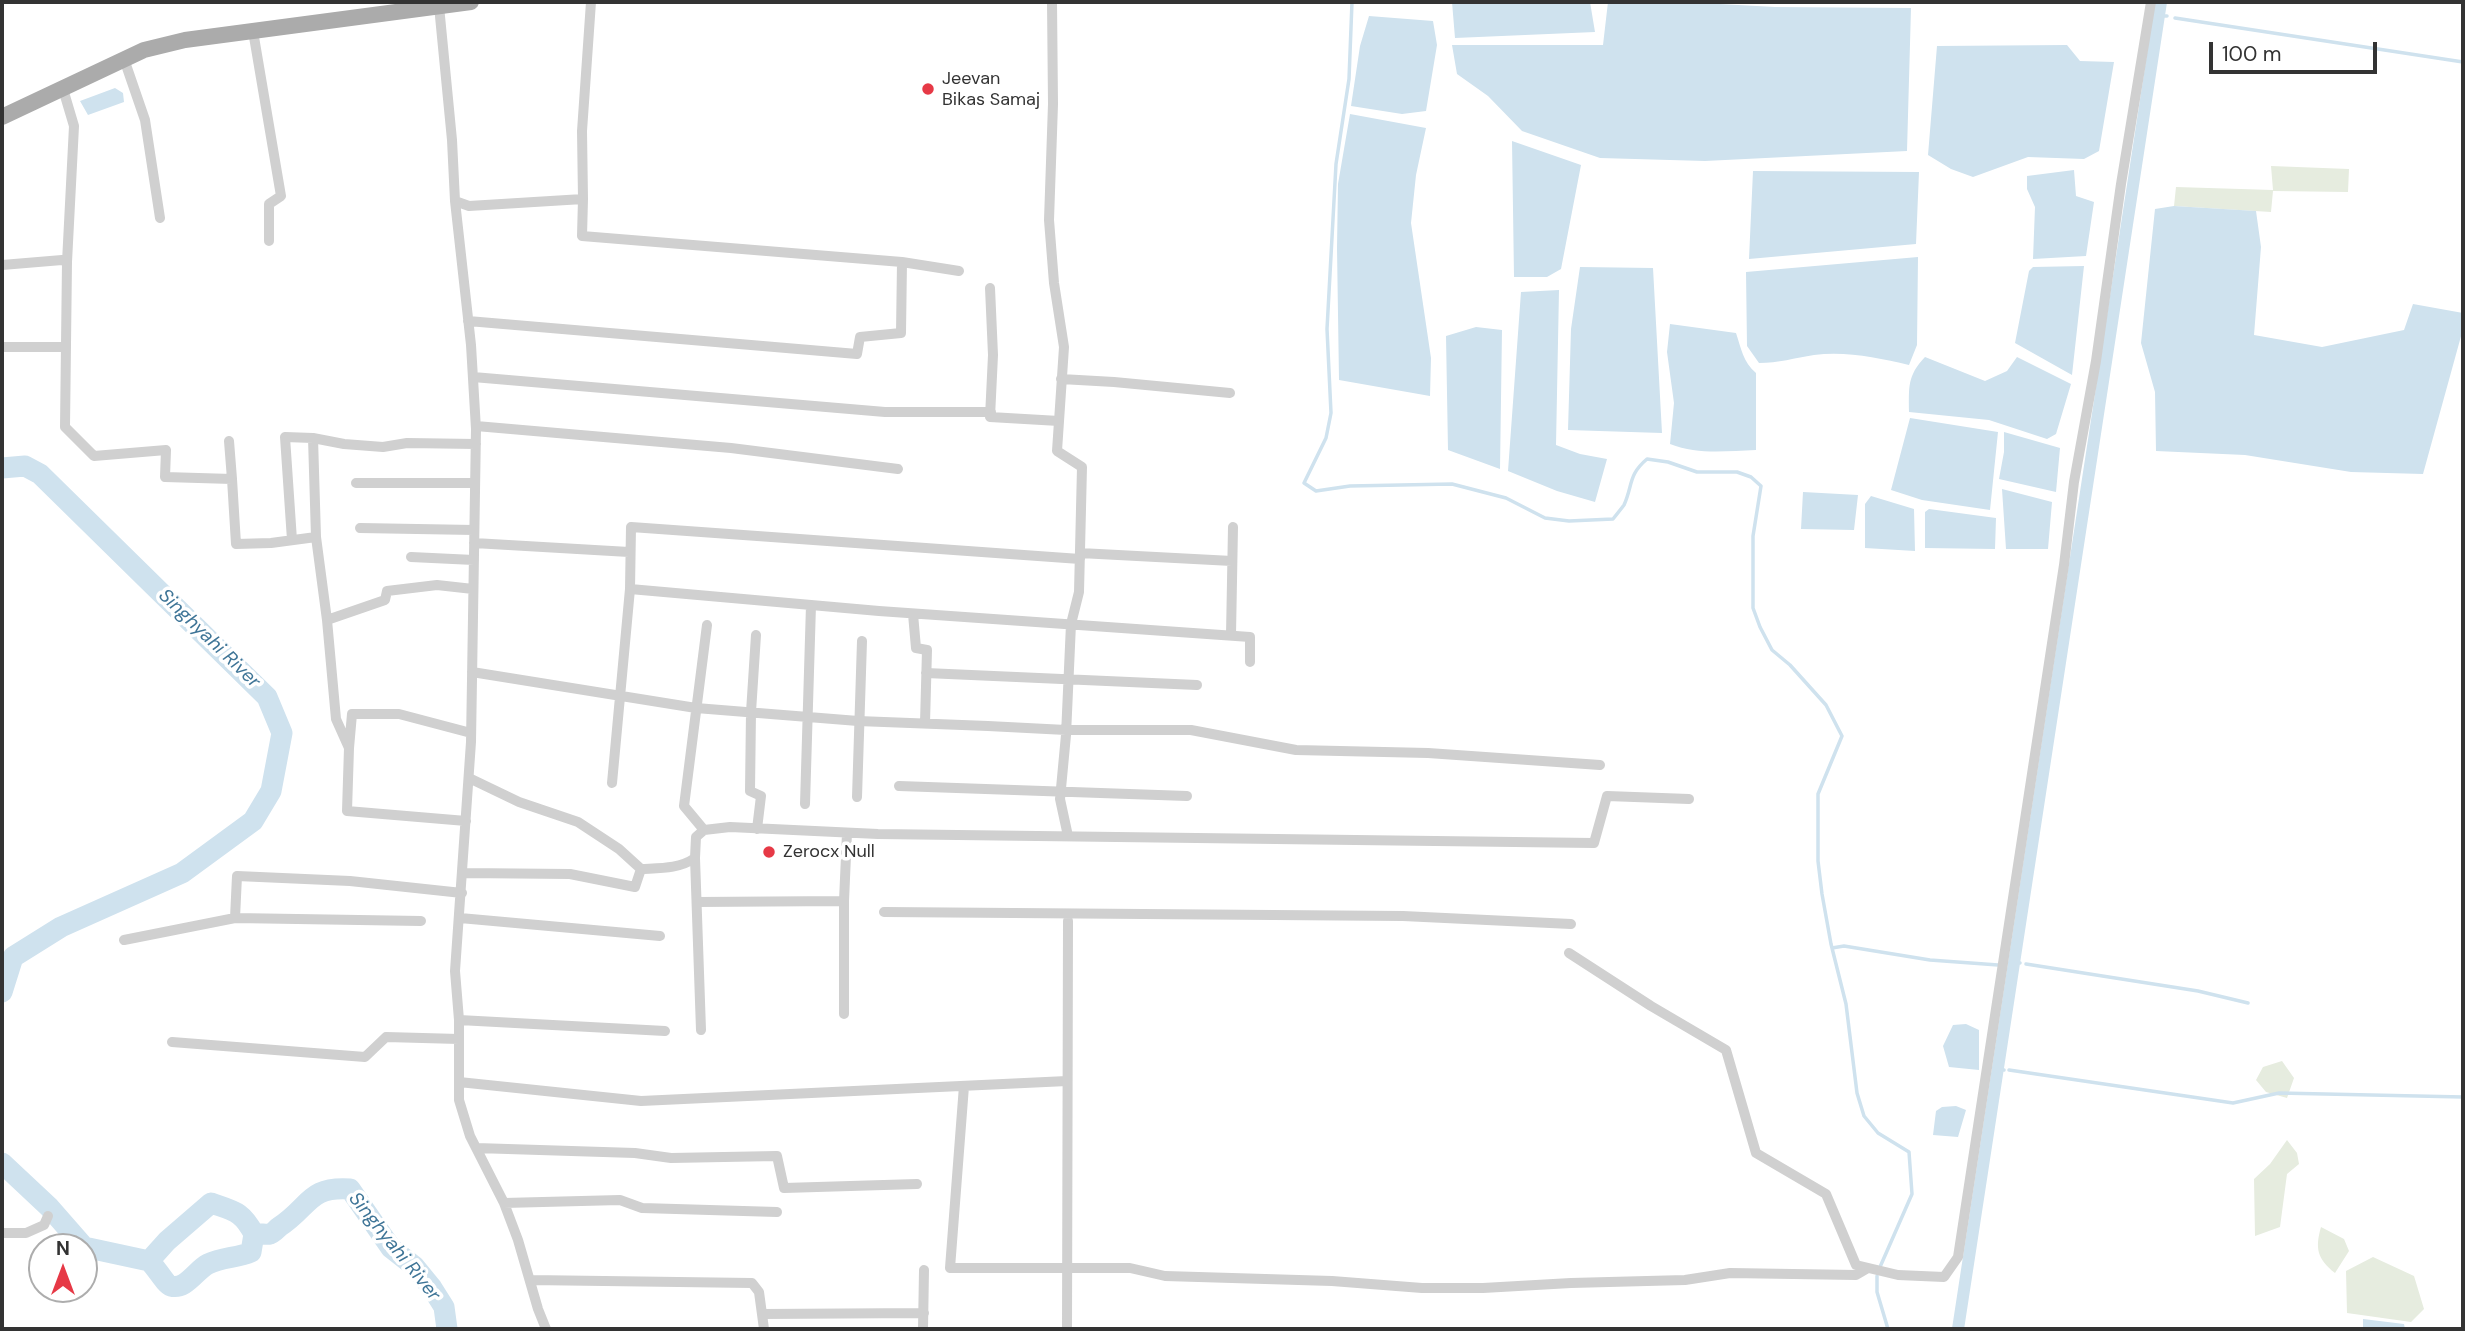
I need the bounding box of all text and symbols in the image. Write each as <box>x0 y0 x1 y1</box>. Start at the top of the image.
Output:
scale bar <box>2213 28 2381 72</box>
text: 100 m <box>2222 40 2282 68</box>
place label: Jeevan Bikas Samaj <box>942 68 1040 110</box>
marker: Jeevan Bikas Samaj <box>920 81 936 97</box>
water label: Singhyahi River <box>153 585 265 693</box>
place label: Zerocx Null <box>783 841 875 863</box>
marker: Zerocx Null <box>761 844 777 860</box>
water label: Singhyahi River <box>343 1188 445 1306</box>
north arrow <box>28 1233 98 1303</box>
text: N <box>56 1236 70 1261</box>

